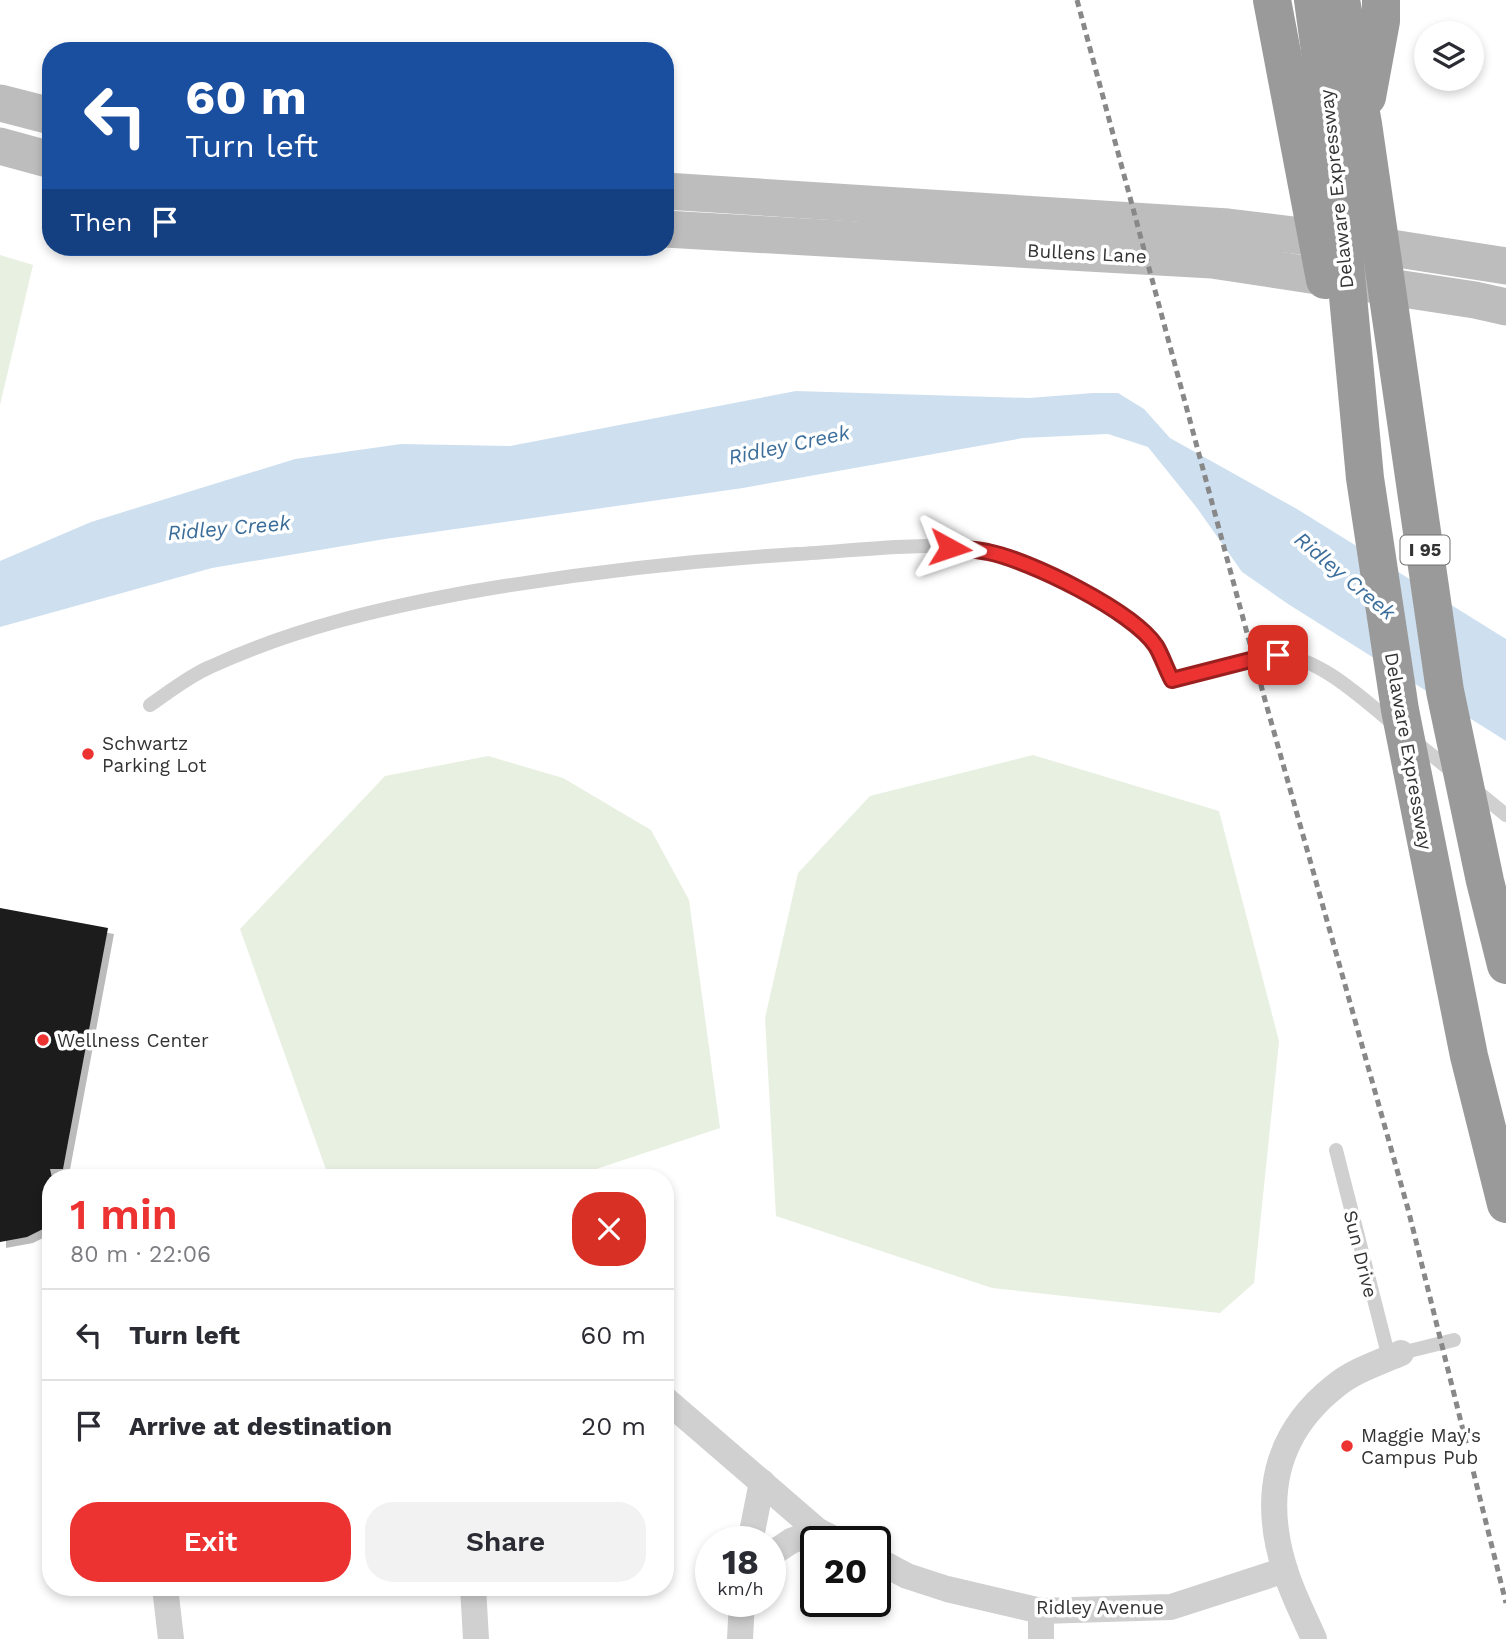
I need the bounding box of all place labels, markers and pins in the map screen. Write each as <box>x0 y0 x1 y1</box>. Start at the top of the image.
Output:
pin <box>1248 625 1308 685</box>
place label: Schwartz Parking Lot <box>102 732 207 777</box>
marker: Schwartz Parking Lot <box>80 746 96 762</box>
place label: Wellness Center <box>57 1029 209 1052</box>
marker: Wellness Center <box>35 1032 51 1048</box>
place label: Maggie May's Campus Pub <box>1361 1424 1481 1469</box>
marker: Maggie May's Campus Pub <box>1339 1438 1355 1454</box>

